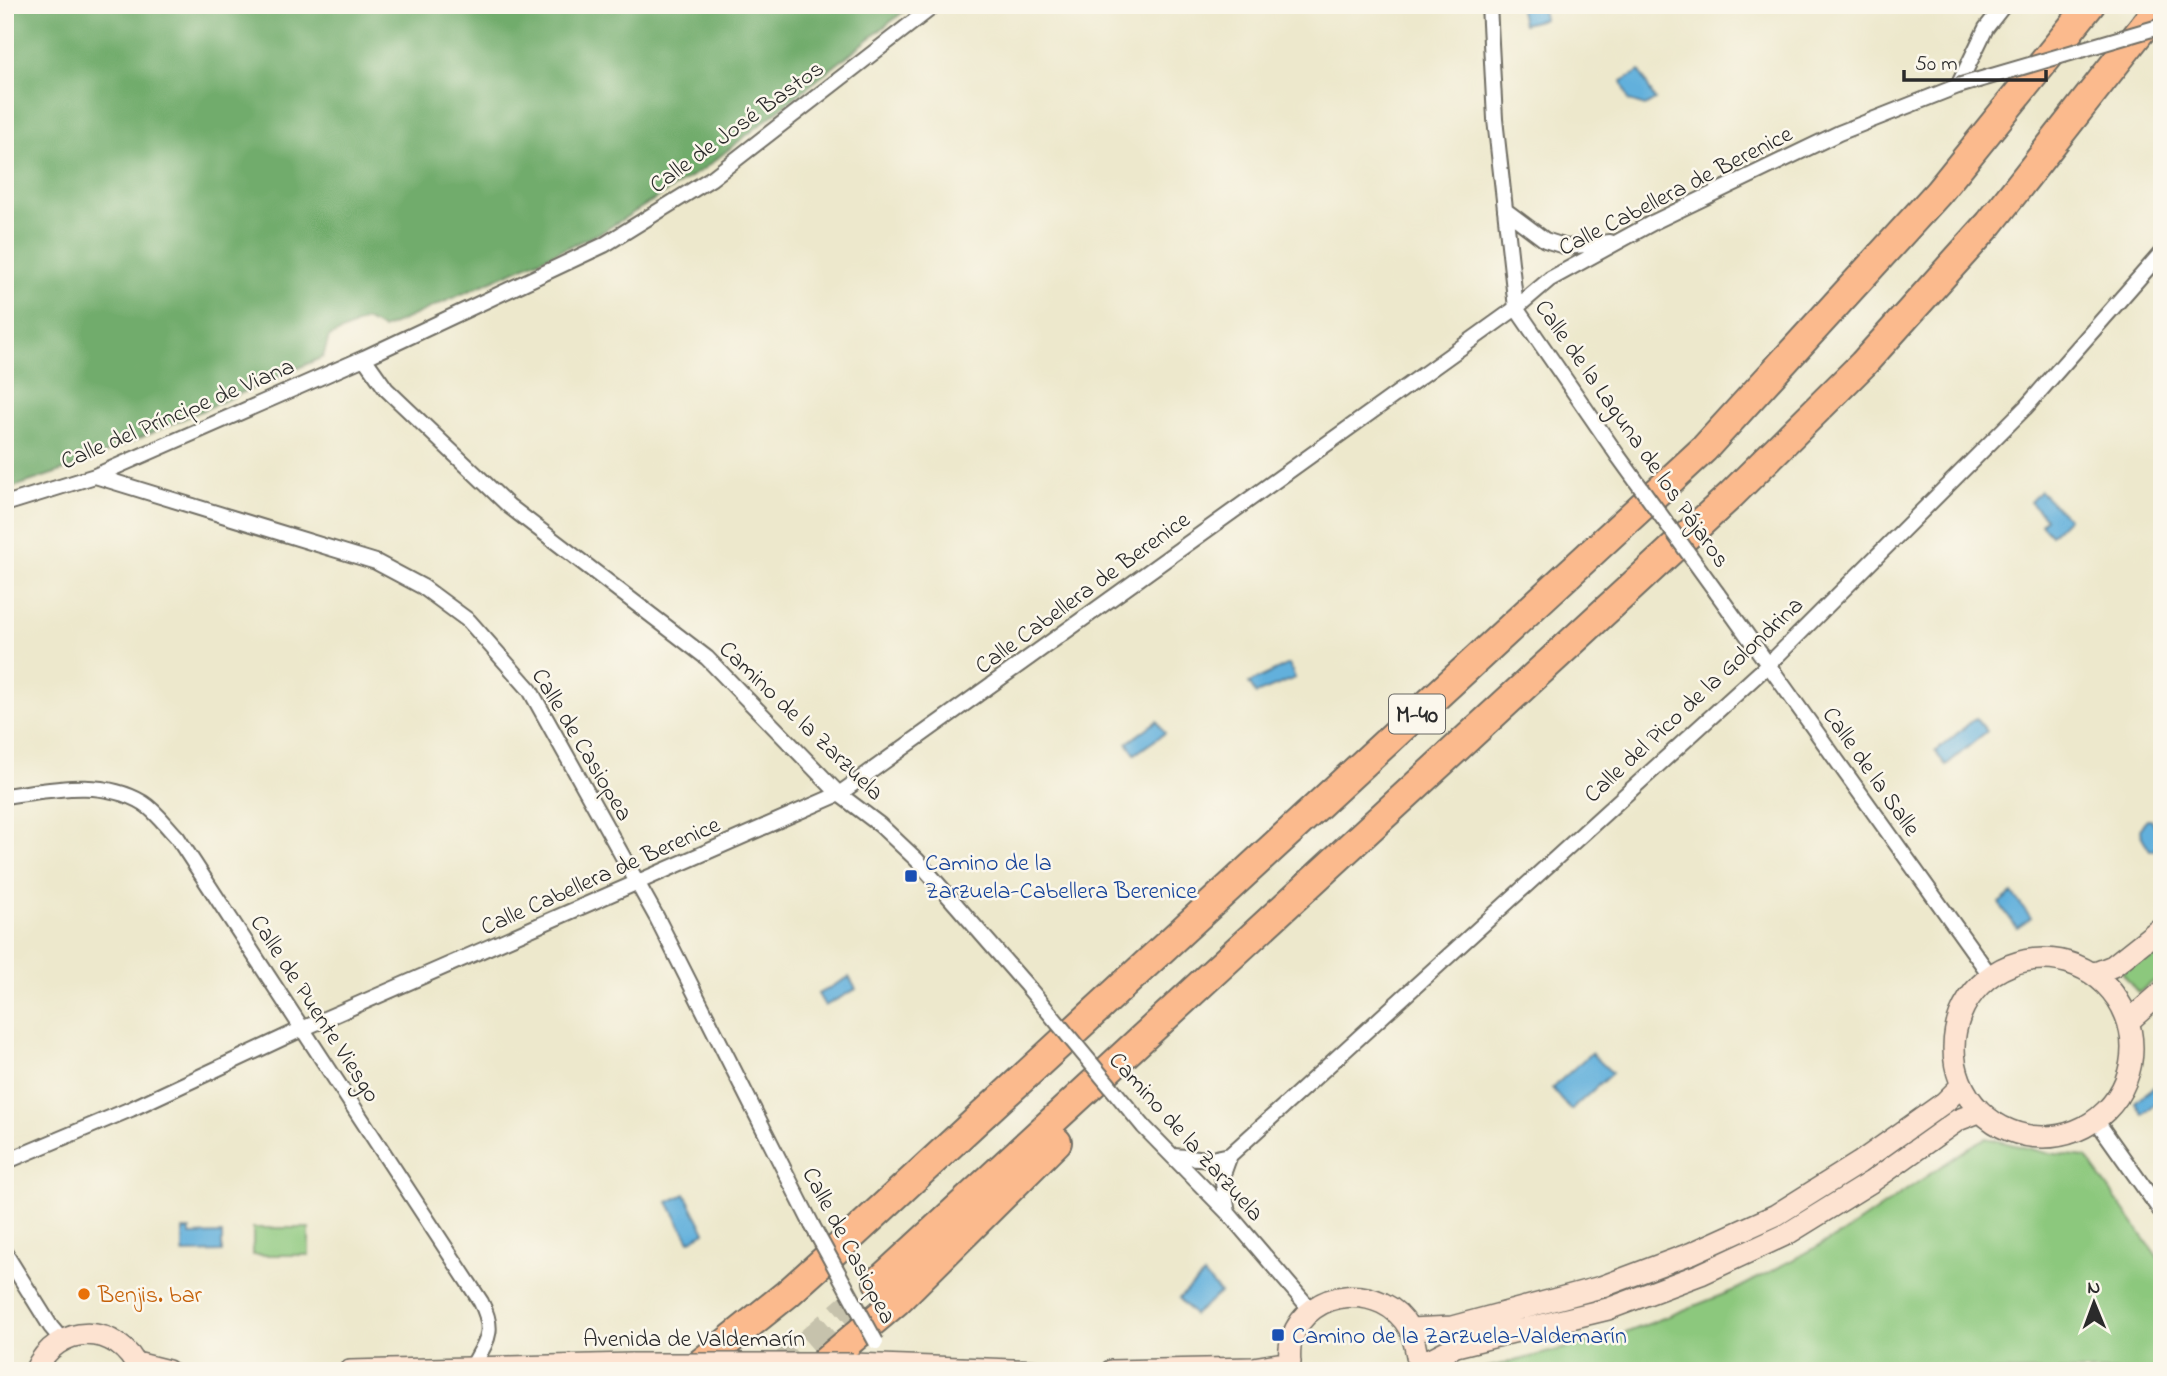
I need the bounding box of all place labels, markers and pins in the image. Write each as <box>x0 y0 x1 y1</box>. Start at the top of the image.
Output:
place label: Camino de la Zarzuela-Cabellera Berenice <box>925 847 1197 910</box>
marker: Camino de la Zarzuela-Cabellera Berenice <box>903 868 919 884</box>
place label: Benjis. bar <box>97 1279 203 1314</box>
marker: Benjis. bar <box>76 1286 92 1302</box>
place label: Camino de la Zarzuela-Valdemarín <box>1292 1320 1627 1355</box>
marker: Camino de la Zarzuela-Valdemarín <box>1270 1327 1286 1343</box>

